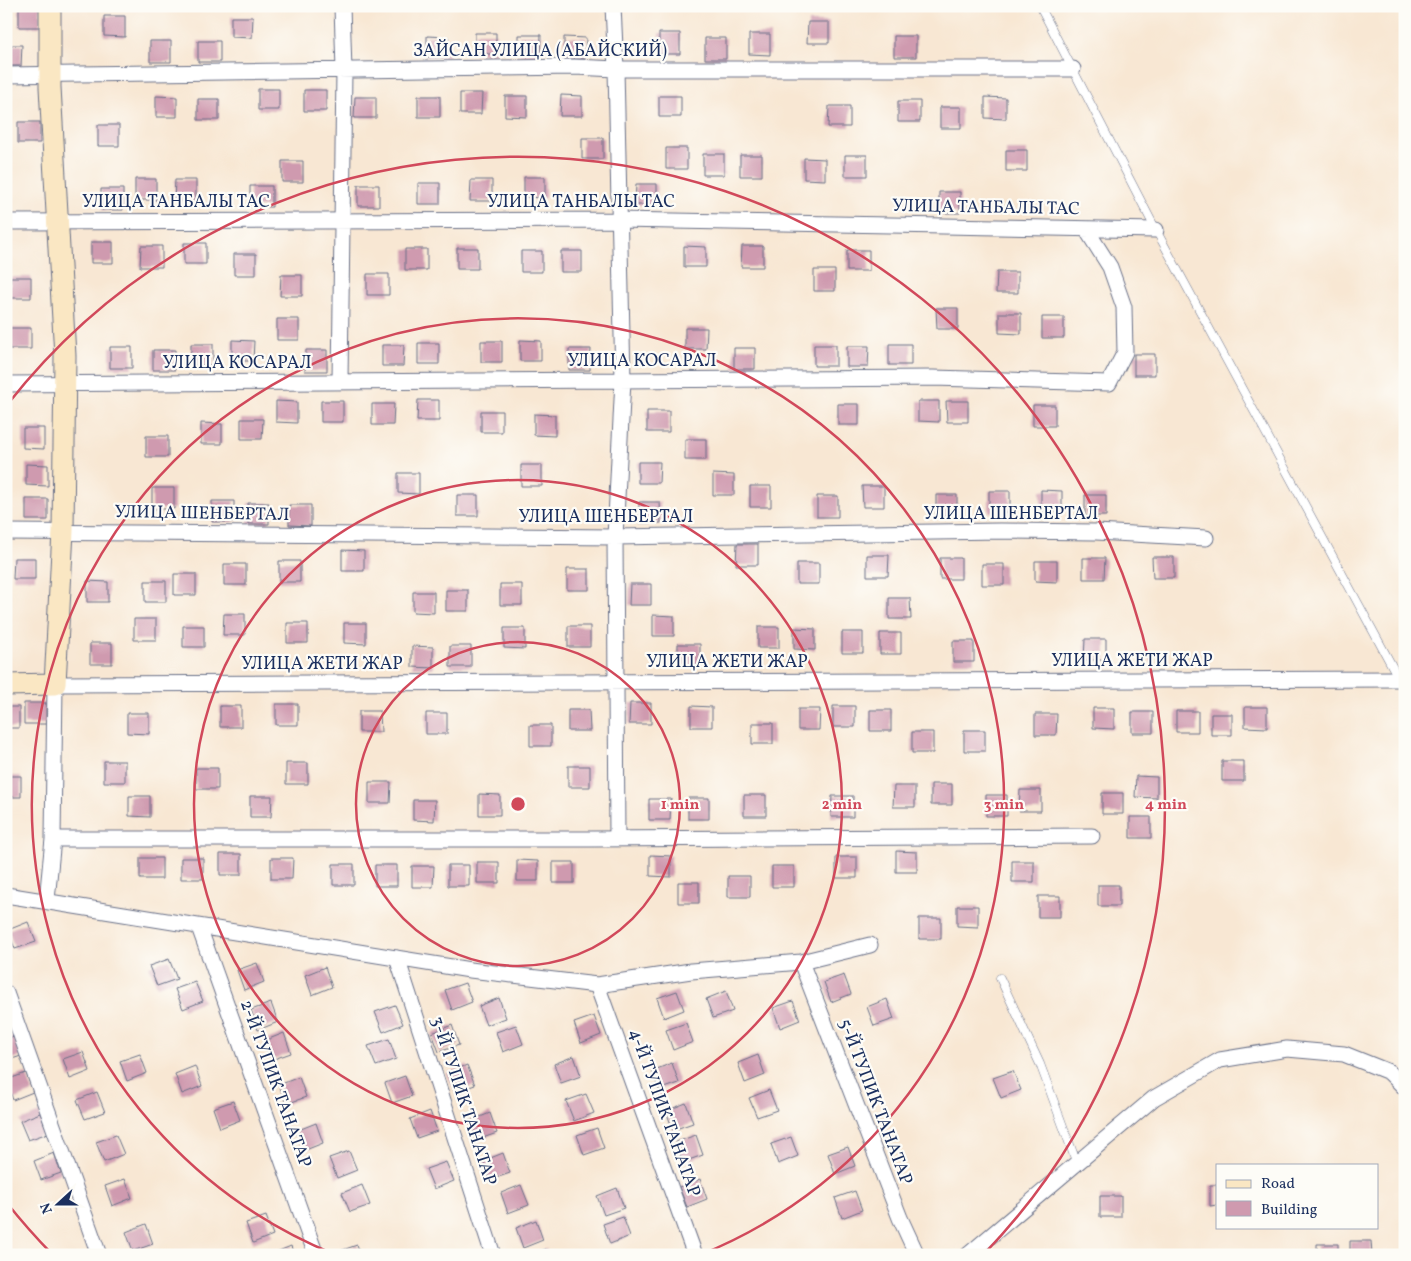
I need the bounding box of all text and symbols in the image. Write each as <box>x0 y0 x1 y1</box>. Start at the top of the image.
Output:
street label: ЗАЙСАН УЛИЦА (АБАЙСКИЙ) <box>413 39 667 64</box>
street label: УЛИЦА ТАНБАЛЫ ТАС <box>82 190 270 215</box>
street label: УЛИЦА ТАНБАЛЫ ТАС <box>487 190 675 215</box>
street label: УЛИЦА ТАНБАЛЫ ТАС <box>892 194 1080 222</box>
street label: УЛИЦА КОСАРАЛ <box>567 349 717 374</box>
street label: УЛИЦА КОСАРАЛ <box>162 351 312 376</box>
street label: УЛИЦА ШЕНБЕРТАЛ <box>114 500 290 528</box>
street label: УЛИЦА ШЕНБЕРТАЛ <box>924 502 1098 527</box>
street label: УЛИЦА ШЕНБЕРТАЛ <box>519 505 693 530</box>
street label: УЛИЦА ЖЕТИ ЖАР <box>1051 649 1213 674</box>
street label: УЛИЦА ЖЕТИ ЖАР <box>646 650 808 675</box>
street label: УЛИЦА ЖЕТИ ЖАР <box>241 652 403 677</box>
centre of rings <box>509 795 527 813</box>
text: 1 min <box>661 795 699 816</box>
text: 2 min <box>822 795 862 816</box>
text: 3 min <box>984 795 1024 816</box>
text: 4 min <box>1145 795 1187 816</box>
street label: 2-Й ТУПИК ТАНАТАР <box>233 997 317 1171</box>
street label: 3-Й ТУПИК ТАНАТАР <box>424 1013 502 1189</box>
street label: 5-Й ТУПИК ТАНАТАР <box>832 1015 918 1189</box>
street label: 4-Й ТУПИК ТАНАТАР <box>622 1025 706 1201</box>
legend <box>1216 1164 1378 1228</box>
text: Road <box>1261 1174 1295 1195</box>
north arrow <box>32 1178 82 1228</box>
text: N <box>37 1200 58 1216</box>
text: Building <box>1261 1200 1318 1221</box>

